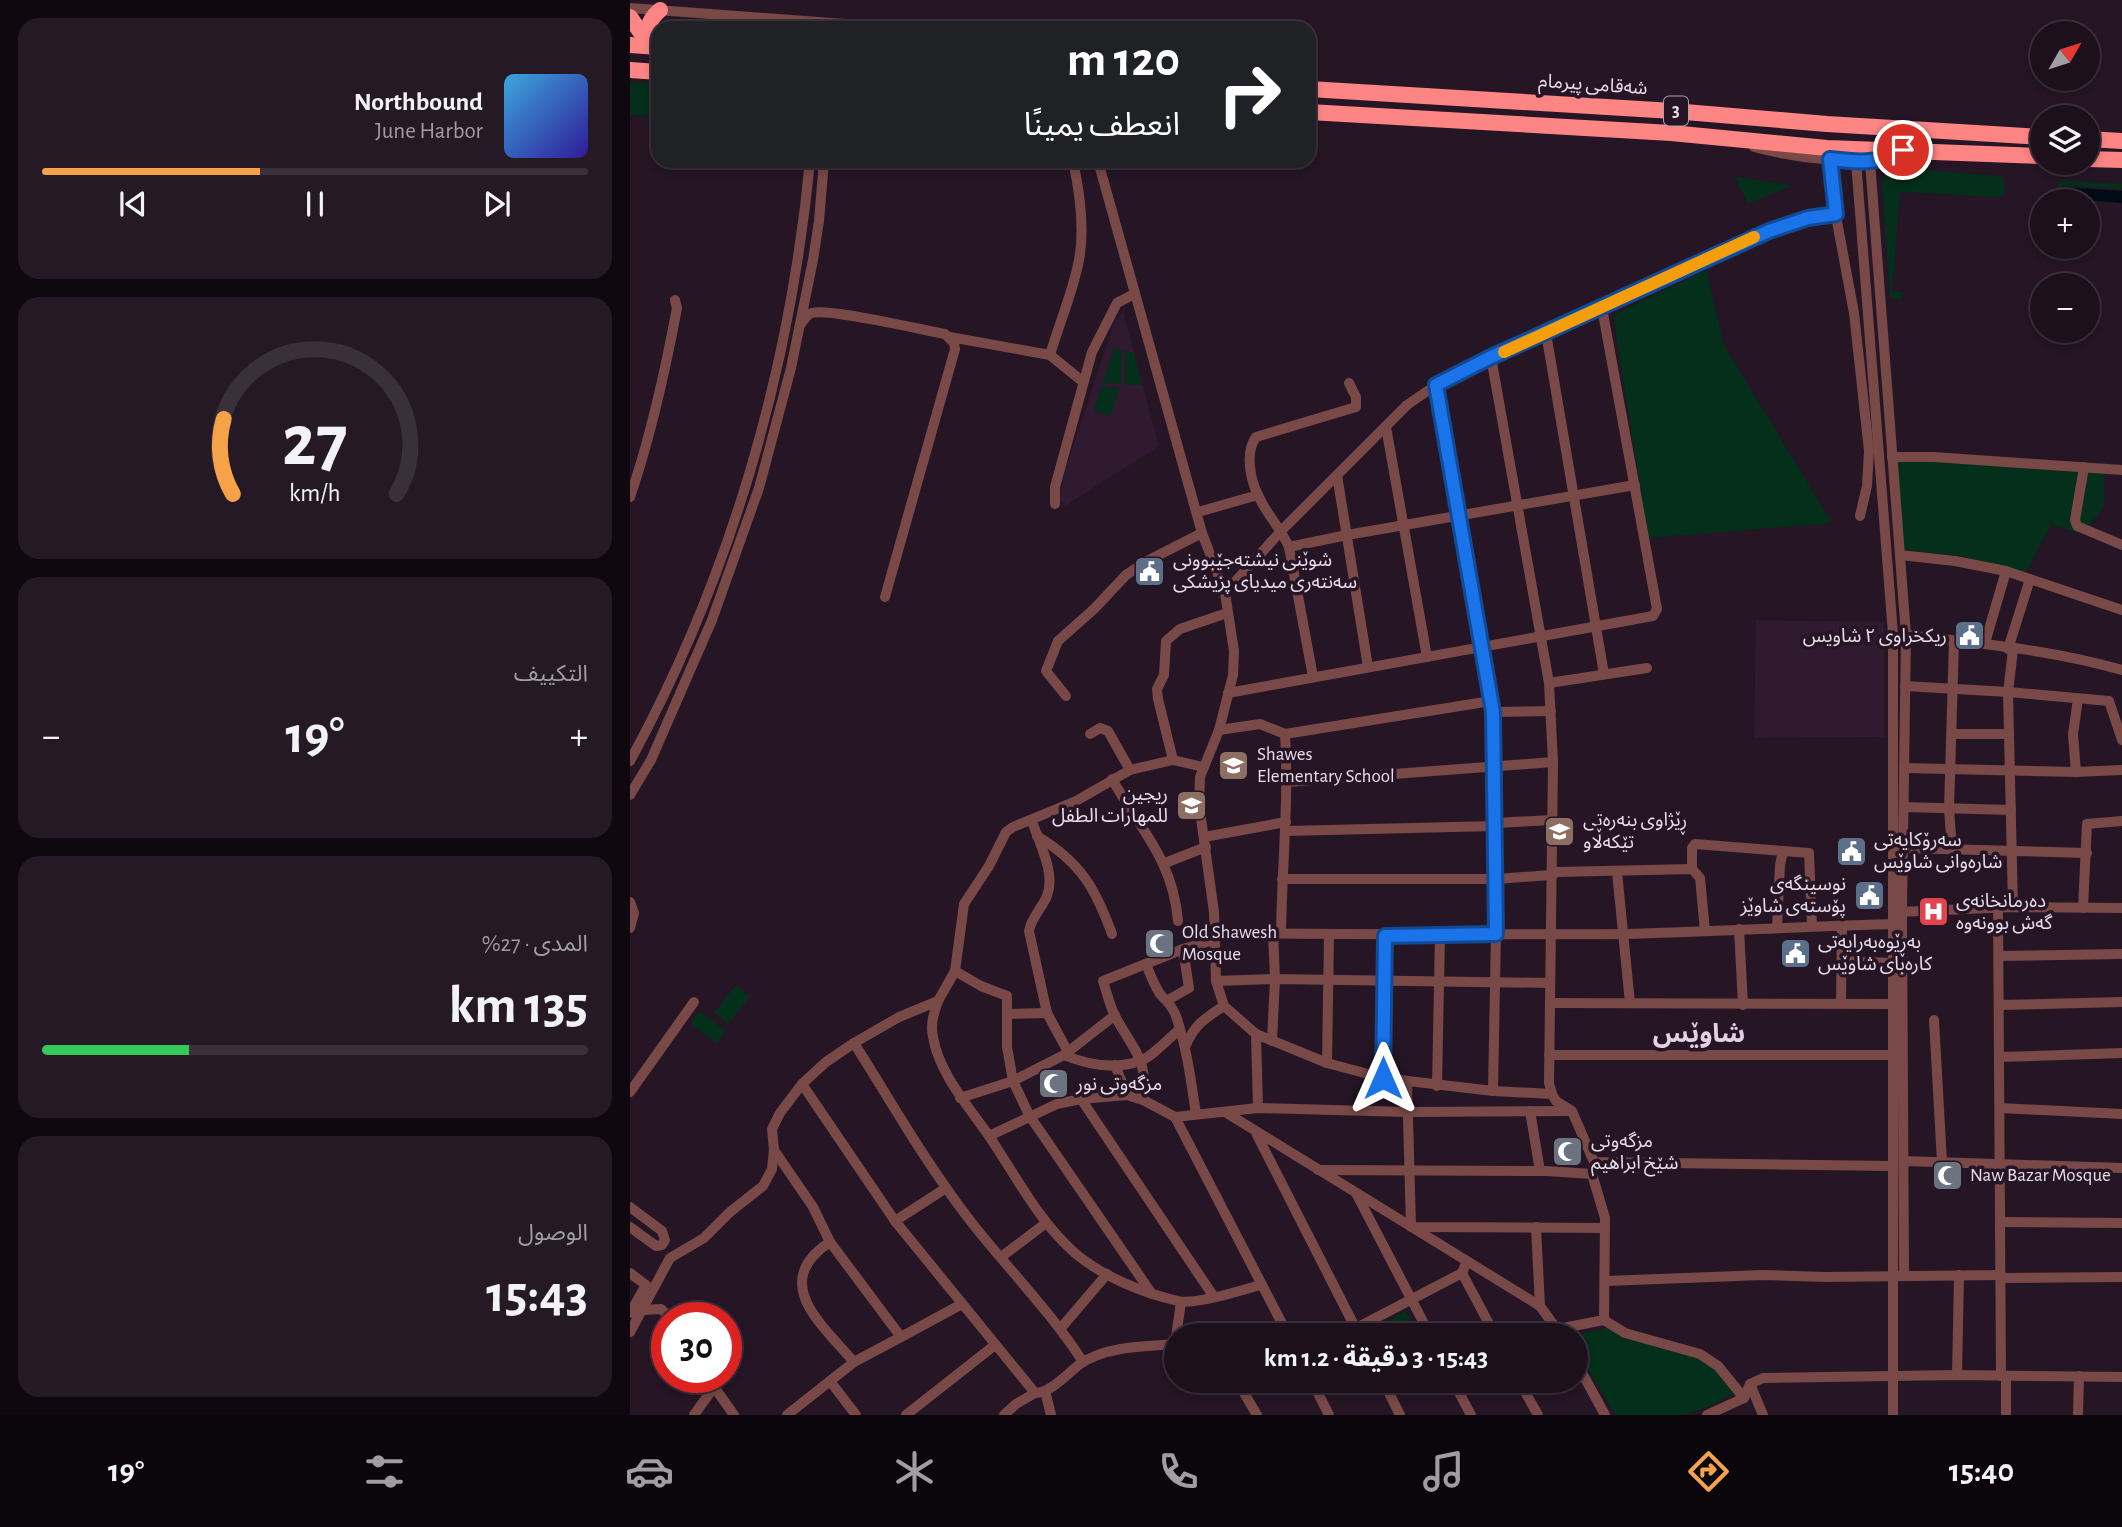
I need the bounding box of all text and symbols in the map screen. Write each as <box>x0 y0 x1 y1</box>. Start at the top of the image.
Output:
north arrow <box>2030 21 2100 91</box>
map controls <box>2030 21 2100 343</box>
text: 120 m <box>1067 36 1180 85</box>
icon: right <box>1204 49 1295 140</box>
street label: شەقامی پیرمام <box>1537 72 1648 102</box>
text: Northbound <box>354 89 483 115</box>
road number: 3 <box>1664 96 1688 126</box>
button: layers <box>2030 105 2100 175</box>
text: انعطف يمينًا <box>1024 109 1180 141</box>
text: June Harbor <box>375 120 483 143</box>
pin <box>1873 120 1933 180</box>
icon: arrive <box>1884 131 1922 169</box>
icon: previous <box>114 185 152 223</box>
icon: pause <box>296 185 334 223</box>
icon: next <box>478 185 516 223</box>
button: + <box>2030 189 2100 259</box>
button: − <box>2030 273 2100 343</box>
text: 27 <box>282 407 348 480</box>
text: km/h <box>289 481 341 506</box>
place label: شوێنی نیشتەجێبوونی سەنتەری میدیای پزیشکی <box>1173 551 1357 594</box>
public building icon: شوێنی نیشتەجێبوونی سەنتەری میدیای پزیشکی <box>1133 554 1167 588</box>
public building icon: ريكخراوى ۲ شاويس <box>1953 619 1987 653</box>
place label: ريكخراوى ۲ شاويس <box>1803 627 1947 647</box>
text: التكييف <box>514 663 588 686</box>
text: 19° <box>285 710 345 762</box>
text: − <box>42 718 60 756</box>
text: + <box>570 718 588 756</box>
place label: Shawes Elementary School <box>1257 745 1395 786</box>
school or university icon: Shawes Elementary School <box>1217 748 1251 782</box>
place label: ريجين للمهارات الطفل <box>1052 785 1168 827</box>
school or university icon: ريجين للمهارات الطفل <box>1174 788 1208 822</box>
place label: ڕێژاوی بنەرەتی تێکەڵاو <box>1583 811 1687 853</box>
school or university icon: ڕێژاوی بنەرەتی تێکەڵاو <box>1543 814 1577 848</box>
place label: سەرۆکایەتی شارەوانی شاوێس <box>1874 831 2002 873</box>
public building icon: سەرۆکایەتی شارەوانی شاوێس <box>1834 834 1868 868</box>
place label: نوسینگەی پۆستەی شاوێز <box>1739 874 1846 918</box>
public building icon: نوسینگەی پۆستەی شاوێز <box>1852 878 1886 912</box>
place label: دەرمانخانەی گەش بوونەوە <box>1956 892 2053 934</box>
hospital icon: دەرمانخانەی گەش بوونەوە <box>1916 895 1950 929</box>
place label: Old Shawesh Mosque <box>1182 923 1277 964</box>
mosque icon: Old Shawesh Mosque <box>1142 926 1176 960</box>
text: المدى · 27% <box>482 933 588 956</box>
place label: بەڕێوەبەرایەتی کارەبای شاوێس <box>1818 933 1933 975</box>
public building icon: بەڕێوەبەرایەتی کارەبای شاوێس <box>1778 936 1812 970</box>
text: 135 km <box>449 980 588 1032</box>
district label: شاوێس <box>1653 1021 1745 1048</box>
position arrow <box>1346 1041 1420 1115</box>
mosque icon: مزگەوتی نور <box>1036 1067 1070 1101</box>
place label: مزگەوتی نور <box>1075 1074 1162 1095</box>
place label: مزگەوتی شێخ ابراهیم <box>1591 1131 1678 1177</box>
mosque icon: مزگەوتی شێخ ابراهیم <box>1551 1135 1585 1169</box>
mosque icon: Naw Bazar Mosque <box>1930 1158 1964 1192</box>
place label: Naw Bazar Mosque <box>1970 1166 2111 1185</box>
text: الوصول <box>518 1222 588 1245</box>
text: 15:43 <box>486 1269 588 1321</box>
speed limit sign: 30 <box>651 1302 742 1393</box>
text: 15:43 · 3 دقيقة · 1.2 km <box>1264 1345 1488 1371</box>
icon: filters <box>360 1447 409 1496</box>
icon: car <box>625 1447 674 1496</box>
icon: climate <box>890 1447 939 1496</box>
icon: phone <box>1154 1447 1203 1496</box>
icon: music <box>1419 1447 1468 1496</box>
icon: directions <box>1684 1447 1733 1496</box>
text: 19° <box>108 1455 144 1487</box>
text: 15:40 <box>1949 1455 2014 1487</box>

